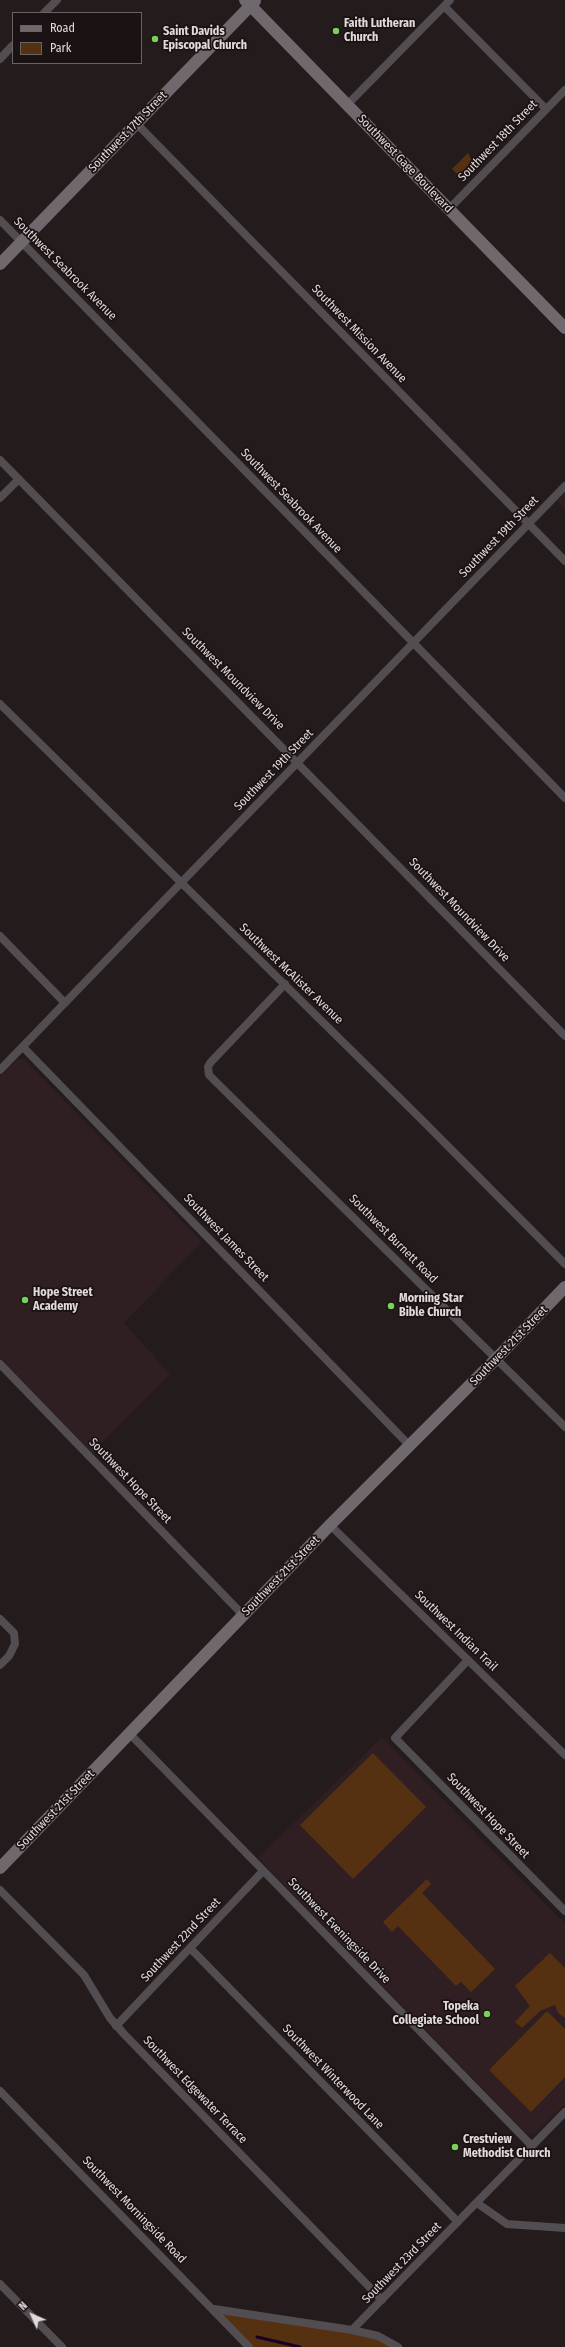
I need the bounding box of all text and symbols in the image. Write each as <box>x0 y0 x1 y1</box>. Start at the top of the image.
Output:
legend <box>12 12 142 64</box>
place label: Faith Lutheran Church <box>344 17 415 45</box>
text: Road <box>50 21 75 35</box>
place label: Saint Davids Episcopal Church <box>163 25 247 53</box>
marker: Faith Lutheran Church <box>331 26 341 36</box>
marker: Saint Davids Episcopal Church <box>150 34 160 44</box>
text: Park <box>50 41 71 55</box>
street label: Southwest 17th Street <box>86 89 170 175</box>
street label: Southwest 18th Street <box>455 97 541 185</box>
street label: Southwest Gage Boulevard <box>354 112 456 216</box>
street label: Southwest Seabrook Avenue <box>11 215 119 323</box>
street label: Southwest Mission Avenue <box>308 282 410 386</box>
street label: Southwest Seabrook Avenue <box>237 446 345 556</box>
street label: Southwest 19th Street <box>456 493 542 581</box>
street label: Southwest Moundview Drive <box>179 625 287 733</box>
street label: Southwest 19th Street <box>231 726 317 814</box>
street label: Southwest Moundview Drive <box>406 855 512 965</box>
street label: Southwest McAlister Avenue <box>236 921 346 1027</box>
street label: Southwest James Street <box>180 1191 272 1285</box>
street label: Southwest Burnett Road <box>346 1192 440 1286</box>
place label: Hope Street Academy <box>33 1286 93 1314</box>
place label: Morning Star Bible Church <box>399 1292 463 1320</box>
marker: Hope Street Academy <box>20 1295 30 1305</box>
marker: Morning Star Bible Church <box>386 1301 396 1311</box>
street label: Southwest 21st Street <box>467 1303 551 1389</box>
street label: Southwest Hope Street <box>86 1435 174 1527</box>
street label: Southwest 21st Street <box>239 1533 323 1619</box>
street label: Southwest Indian Trail <box>412 1588 500 1674</box>
street label: Southwest 21st Street <box>14 1767 98 1853</box>
street label: Southwest Hope Street <box>444 1770 532 1862</box>
street label: Southwest Eveningside Drive <box>285 1875 393 1987</box>
street label: Southwest 22nd Street <box>138 1895 224 1985</box>
place label: Topeka Collegiate School <box>393 2000 479 2028</box>
marker: Topeka Collegiate School <box>482 2009 492 2019</box>
street label: Southwest Winterwood Lane <box>279 2022 387 2132</box>
street label: Southwest Edgewater Terrace <box>140 2033 250 2147</box>
place label: Crestview Methodist Church <box>463 2133 551 2161</box>
marker: Crestview Methodist Church <box>450 2142 460 2152</box>
street label: Southwest Morningside Road <box>79 2154 189 2266</box>
street label: Southwest 23rd Street <box>359 2219 445 2307</box>
north arrow <box>12 2295 52 2335</box>
text: N <box>16 2299 30 2313</box>

